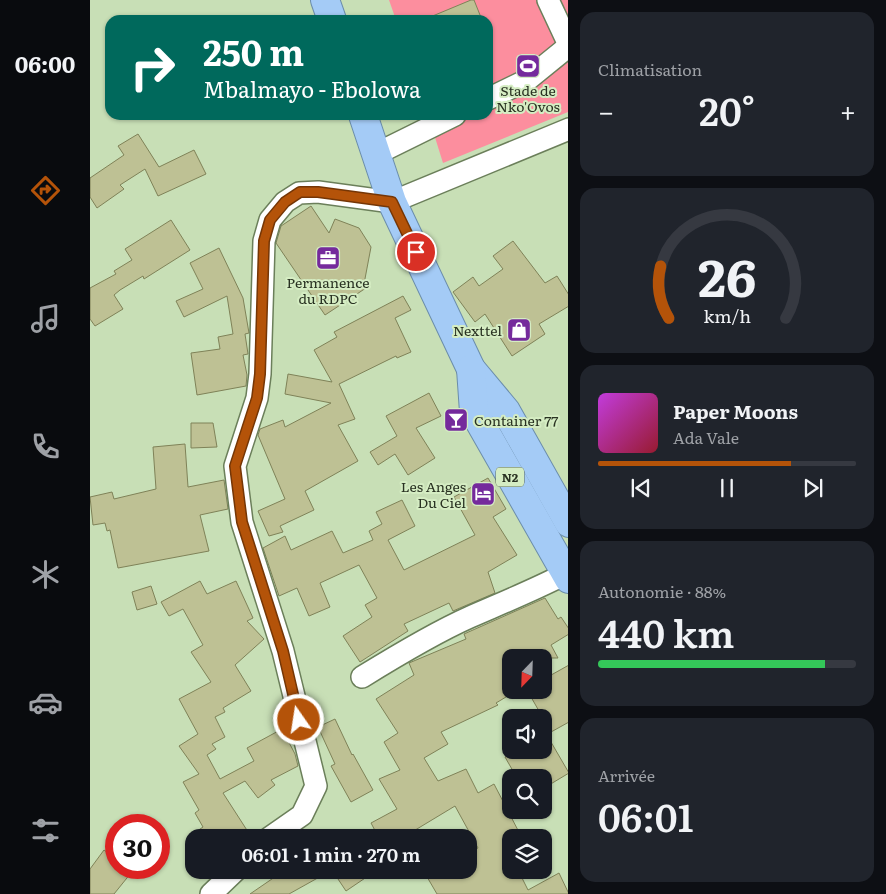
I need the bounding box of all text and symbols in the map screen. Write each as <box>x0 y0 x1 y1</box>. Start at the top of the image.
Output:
text: 250 m <box>203 25 304 77</box>
icon: right <box>120 35 185 100</box>
text: 06:00 <box>15 47 75 80</box>
sports icon: Stade de Nko'Ovos <box>515 53 541 79</box>
text: Climatisation <box>598 57 702 81</box>
text: Mbalmayo - Ebolowa <box>203 72 421 105</box>
place label: Stade de Nko'Ovos <box>496 80 560 116</box>
text: 20° <box>699 81 755 138</box>
text: − <box>598 89 614 131</box>
text: + <box>840 89 856 131</box>
icon: directions <box>28 173 63 208</box>
pin <box>395 231 437 273</box>
text: 26 <box>698 236 756 313</box>
icon: arrive <box>402 238 430 266</box>
office icon: Permanence du RDPC <box>315 245 341 271</box>
place label: Permanence du RDPC <box>287 272 369 308</box>
icon: music <box>28 301 63 336</box>
text: km/h <box>703 302 751 329</box>
shop icon: Nexttel <box>506 317 532 343</box>
place label: Nexttel <box>453 320 502 340</box>
text: Paper Moons <box>673 397 798 425</box>
bar icon: Container 77 <box>443 407 469 433</box>
place label: Container 77 <box>474 410 558 430</box>
text: Ada Vale <box>673 425 739 449</box>
icon: phone <box>28 429 63 464</box>
road number: N2 <box>496 468 524 487</box>
icon: previous <box>627 474 655 502</box>
icon: pause <box>713 474 741 502</box>
icon: next <box>799 474 827 502</box>
place label: Les Anges Du Ciel <box>401 476 466 512</box>
hotel icon: Les Anges Du Ciel <box>470 481 496 507</box>
icon: climate <box>28 557 63 592</box>
text: Autonomie · 88% <box>598 579 726 603</box>
text: 440 km <box>598 603 735 660</box>
north arrow <box>502 649 552 699</box>
map controls <box>502 649 552 879</box>
icon: car <box>28 685 63 720</box>
position arrow <box>272 693 324 745</box>
button: sound <box>502 709 552 759</box>
text: Arrivée <box>598 763 655 787</box>
button: search <box>502 769 552 819</box>
text: 06:01 <box>598 787 693 844</box>
icon: filters <box>28 813 63 848</box>
speed limit sign: 30 <box>105 814 170 879</box>
button: layers <box>502 829 552 879</box>
text: 06:01 · 1 min · 270 m <box>241 840 421 868</box>

